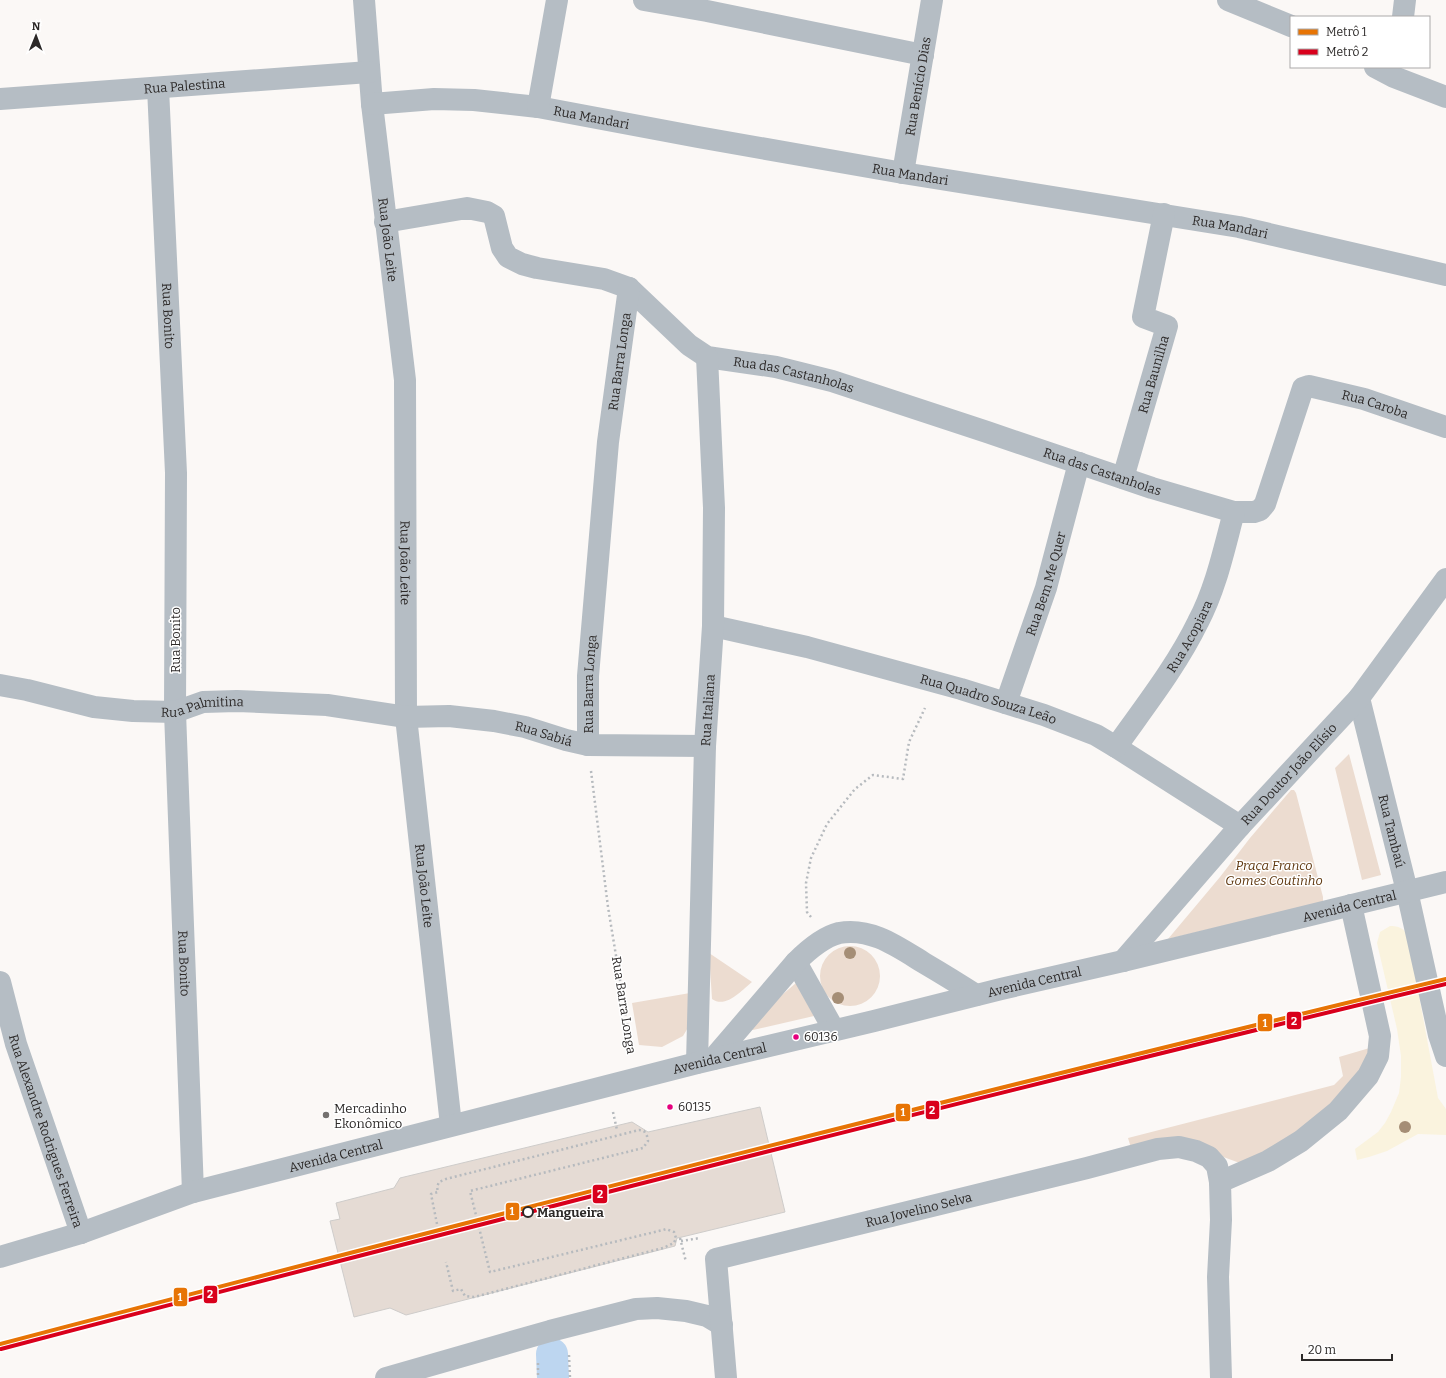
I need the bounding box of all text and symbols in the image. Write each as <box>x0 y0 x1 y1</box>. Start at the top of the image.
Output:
north arrow <box>16 16 56 56</box>
legend <box>1290 16 1430 68</box>
text: N <box>32 20 41 33</box>
text: Metrô 1 <box>1326 25 1367 39</box>
street label: Rua Benício Dias <box>902 36 933 137</box>
text: Metrô 2 <box>1326 45 1368 59</box>
street label: Rua Palestina <box>143 75 226 96</box>
street label: Rua Mandari <box>552 103 631 132</box>
street label: Rua Mandari <box>871 160 950 188</box>
street label: Rua João Leite <box>376 197 401 283</box>
street label: Rua Mandari <box>1191 212 1270 241</box>
street label: Rua Bonito <box>160 282 178 349</box>
street label: Rua Barra Longa <box>605 312 633 412</box>
street label: Rua Baunilha <box>1135 334 1171 415</box>
street label: Rua das Castanholas <box>732 353 856 395</box>
street label: Rua Caroba <box>1341 387 1411 421</box>
street label: Rua das Castanholas <box>1042 444 1163 498</box>
street label: Rua João Leite <box>398 520 413 605</box>
street label: Rua Bem Me Quer <box>1023 529 1068 638</box>
street label: Rua Acopiara <box>1163 598 1215 675</box>
street label: Rua Bonito <box>168 607 183 673</box>
street label: Rua Barra Longa <box>581 634 599 734</box>
street label: Rua Quadro Souza Leão <box>919 671 1059 727</box>
street label: Rua Italiana <box>697 674 717 747</box>
street label: Rua Palmitina <box>161 693 244 720</box>
street label: Rua Sabiá <box>514 718 574 749</box>
street label: Rua Doutor João Elísio <box>1238 720 1340 828</box>
street label: Rua Tambaú <box>1376 793 1408 869</box>
street label: Rua João Leite <box>413 843 437 929</box>
park label: Praça Franco Gomes Coutinho <box>1225 858 1323 888</box>
street label: Avenida Central <box>1301 887 1398 924</box>
street label: Rua Bonito <box>176 930 193 997</box>
street label: Rua Barra Longa <box>609 955 639 1055</box>
street label: Avenida Central <box>986 963 1083 1000</box>
line badge: 2 <box>1286 1011 1302 1030</box>
line badge: 1 <box>1257 1013 1273 1032</box>
text: 2 <box>1291 1015 1297 1028</box>
text: 1 <box>1263 1017 1268 1030</box>
place label: 60136 <box>804 1030 837 1044</box>
marker: 60136 <box>791 1032 801 1042</box>
street label: Rua Alexandre Rodrigues Ferreira <box>6 1033 86 1230</box>
street label: Avenida Central <box>671 1039 768 1076</box>
place label: 60135 <box>678 1100 711 1114</box>
line badge: 2 <box>925 1100 940 1120</box>
place label: Mercadinho Ekonômico <box>334 1101 407 1131</box>
marker: 60135 <box>665 1102 675 1112</box>
line badge: 1 <box>895 1103 911 1122</box>
text: 2 <box>929 1104 935 1117</box>
text: 1 <box>901 1106 906 1119</box>
marker: Mercadinho Ekonômico <box>321 1110 331 1120</box>
street label: Avenida Central <box>287 1136 384 1175</box>
line badge: 2 <box>592 1184 608 1204</box>
text: 2 <box>597 1188 603 1201</box>
street label: Rua Jovelino Selva <box>864 1189 973 1230</box>
line badge: 1 <box>505 1202 520 1221</box>
text: 1 <box>510 1205 515 1218</box>
place label: Mangueira <box>537 1205 605 1220</box>
marker: Mangueira <box>522 1206 534 1218</box>
line badge: 2 <box>203 1285 218 1304</box>
line badge: 1 <box>173 1287 188 1307</box>
text: 2 <box>207 1288 213 1301</box>
text: 1 <box>178 1291 183 1304</box>
scale bar <box>1302 1336 1392 1362</box>
text: 20 m <box>1308 1343 1337 1357</box>

